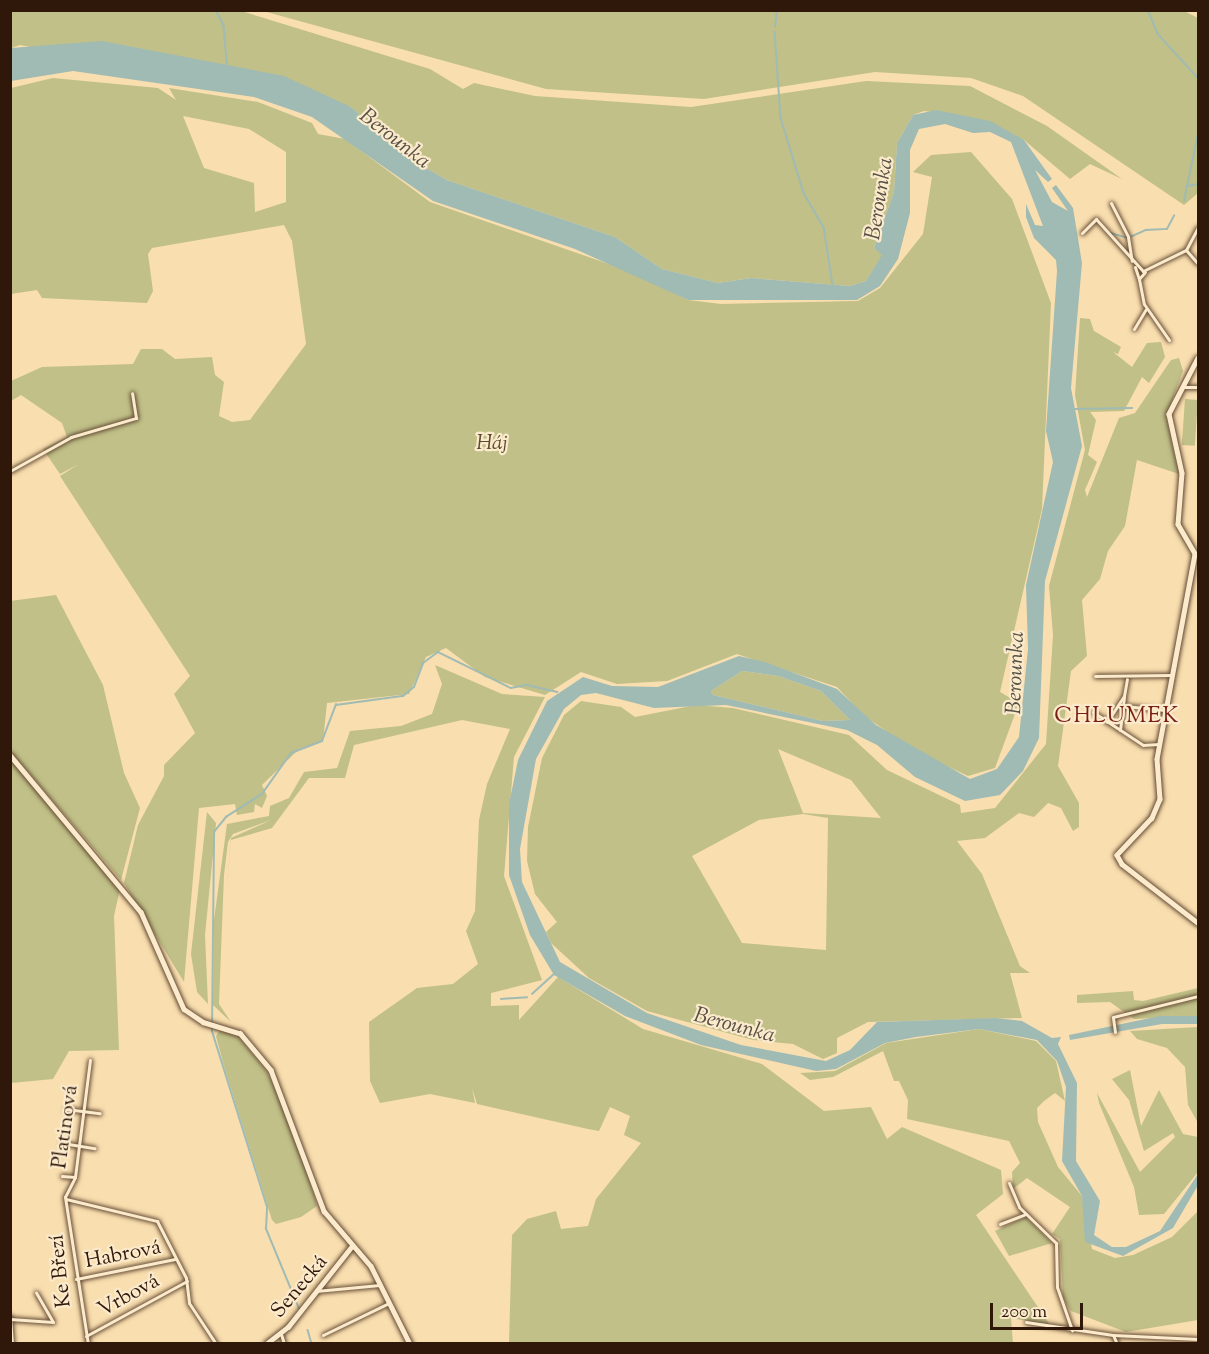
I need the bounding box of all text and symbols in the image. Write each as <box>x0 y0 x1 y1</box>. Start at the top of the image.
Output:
water label: Berounka <box>353 104 435 176</box>
water label: Berounka <box>861 156 901 242</box>
park label: Háj <box>476 431 508 457</box>
water label: Berounka <box>1002 631 1032 715</box>
district label: CHLUMEK <box>1054 705 1180 731</box>
water label: Berounka <box>690 1004 778 1050</box>
street label: Platinová <box>48 1084 84 1170</box>
street label: Ke Březí <box>45 1233 77 1309</box>
street label: Habrová <box>83 1235 163 1275</box>
street label: Senecká <box>266 1250 334 1324</box>
street label: Vrbová <box>94 1269 164 1323</box>
scale bar <box>993 1291 1086 1329</box>
text: 200 m <box>1001 1300 1047 1326</box>

